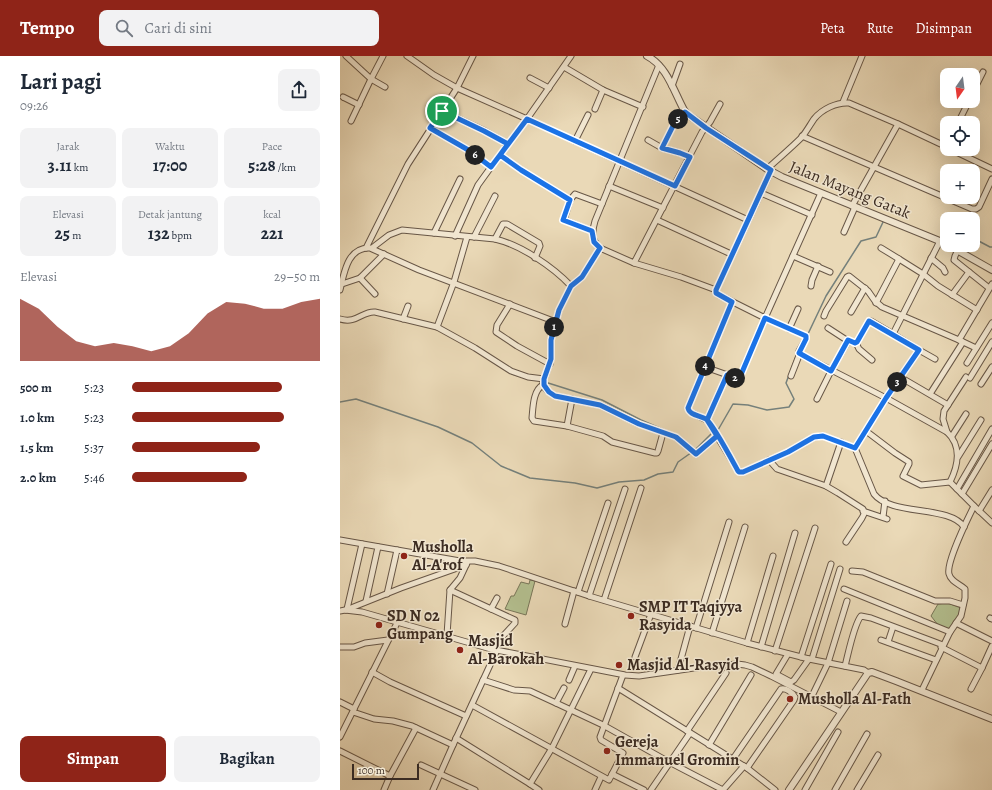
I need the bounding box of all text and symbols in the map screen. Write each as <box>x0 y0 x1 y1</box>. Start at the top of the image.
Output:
search box <box>99 10 379 46</box>
text: Tempo <box>20 15 75 41</box>
icon: search <box>113 17 135 39</box>
text: Cari di sini <box>145 18 212 38</box>
text: Peta <box>820 19 845 38</box>
text: Rute <box>867 19 893 38</box>
text: Disimpan <box>915 19 972 38</box>
text: Lari pagi <box>20 67 102 97</box>
north arrow <box>940 68 980 108</box>
map controls <box>940 68 980 252</box>
button: share <box>278 69 320 111</box>
pin <box>425 94 459 128</box>
text: 09:26 <box>20 97 48 114</box>
icon: arrive <box>431 100 453 122</box>
pin: 5 <box>668 109 688 129</box>
text: 5 <box>676 111 680 126</box>
button: locate <box>940 116 980 156</box>
text: Jarak <box>56 139 80 154</box>
text: Waktu <box>155 139 185 154</box>
text: Pace <box>262 139 282 154</box>
pin: 6 <box>465 145 485 165</box>
text: 6 <box>472 147 478 162</box>
text: 3.11 <box>48 154 72 177</box>
text: 17:00 <box>153 154 187 177</box>
text: 5:28 <box>248 154 276 177</box>
street label: Jalan Mayang Gatak <box>786 156 914 224</box>
text: km <box>72 160 88 175</box>
text: /km <box>276 160 296 175</box>
button: + <box>940 164 980 204</box>
text: Elevasi <box>52 207 84 222</box>
text: Detak jantung <box>138 207 202 222</box>
text: kcal <box>263 207 281 222</box>
button: − <box>940 212 980 252</box>
text: 25 <box>55 222 70 245</box>
text: 132 <box>148 222 169 245</box>
text: 221 <box>261 222 283 245</box>
text: m <box>70 228 81 243</box>
text: bpm <box>169 228 192 243</box>
text: Elevasi <box>20 268 57 285</box>
text: 29–50 m <box>274 268 320 285</box>
pin: 1 <box>544 317 564 337</box>
text: 1 <box>552 319 556 334</box>
pin: 4 <box>695 356 715 376</box>
text: 4 <box>702 358 708 373</box>
pin: 2 <box>725 368 745 388</box>
text: 2 <box>732 370 738 385</box>
pin: 3 <box>887 372 907 392</box>
text: 3 <box>895 374 899 389</box>
text: 500 m <box>20 379 52 396</box>
text: 5:23 <box>84 379 104 396</box>
text: 1.0 km <box>20 409 55 426</box>
text: 5:23 <box>84 409 104 426</box>
text: 1.5 km <box>20 439 54 456</box>
text: 5:37 <box>84 439 104 456</box>
text: 2.0 km <box>20 469 56 486</box>
text: 5:46 <box>84 469 105 486</box>
place label: Musholla Al-A'rof <box>411 536 474 576</box>
marker: Musholla Al-A'rof <box>399 551 409 561</box>
place label: SMP IT Taqiyya Rasyida <box>639 596 742 636</box>
place label: SD N 02 Gumpang <box>387 605 454 645</box>
marker: SMP IT Taqiyya Rasyida <box>626 611 636 621</box>
marker: SD N 02 Gumpang <box>374 620 384 630</box>
place label: Masjid Al-Barokah <box>467 630 544 670</box>
marker: Masjid Al-Barokah <box>455 645 465 655</box>
place label: Masjid Al-Rasyid <box>627 654 740 676</box>
marker: Masjid Al-Rasyid <box>614 660 624 670</box>
place label: Musholla Al-Fath <box>798 688 912 710</box>
marker: Musholla Al-Fath <box>785 694 795 704</box>
place label: Gereja Immanuel Gromin <box>615 731 739 771</box>
button: Simpan <box>20 736 166 782</box>
button: Bagikan <box>174 736 320 782</box>
marker: Gereja Immanuel Gromin <box>602 746 612 756</box>
scale bar <box>352 762 419 781</box>
text: 100 m <box>358 763 385 778</box>

